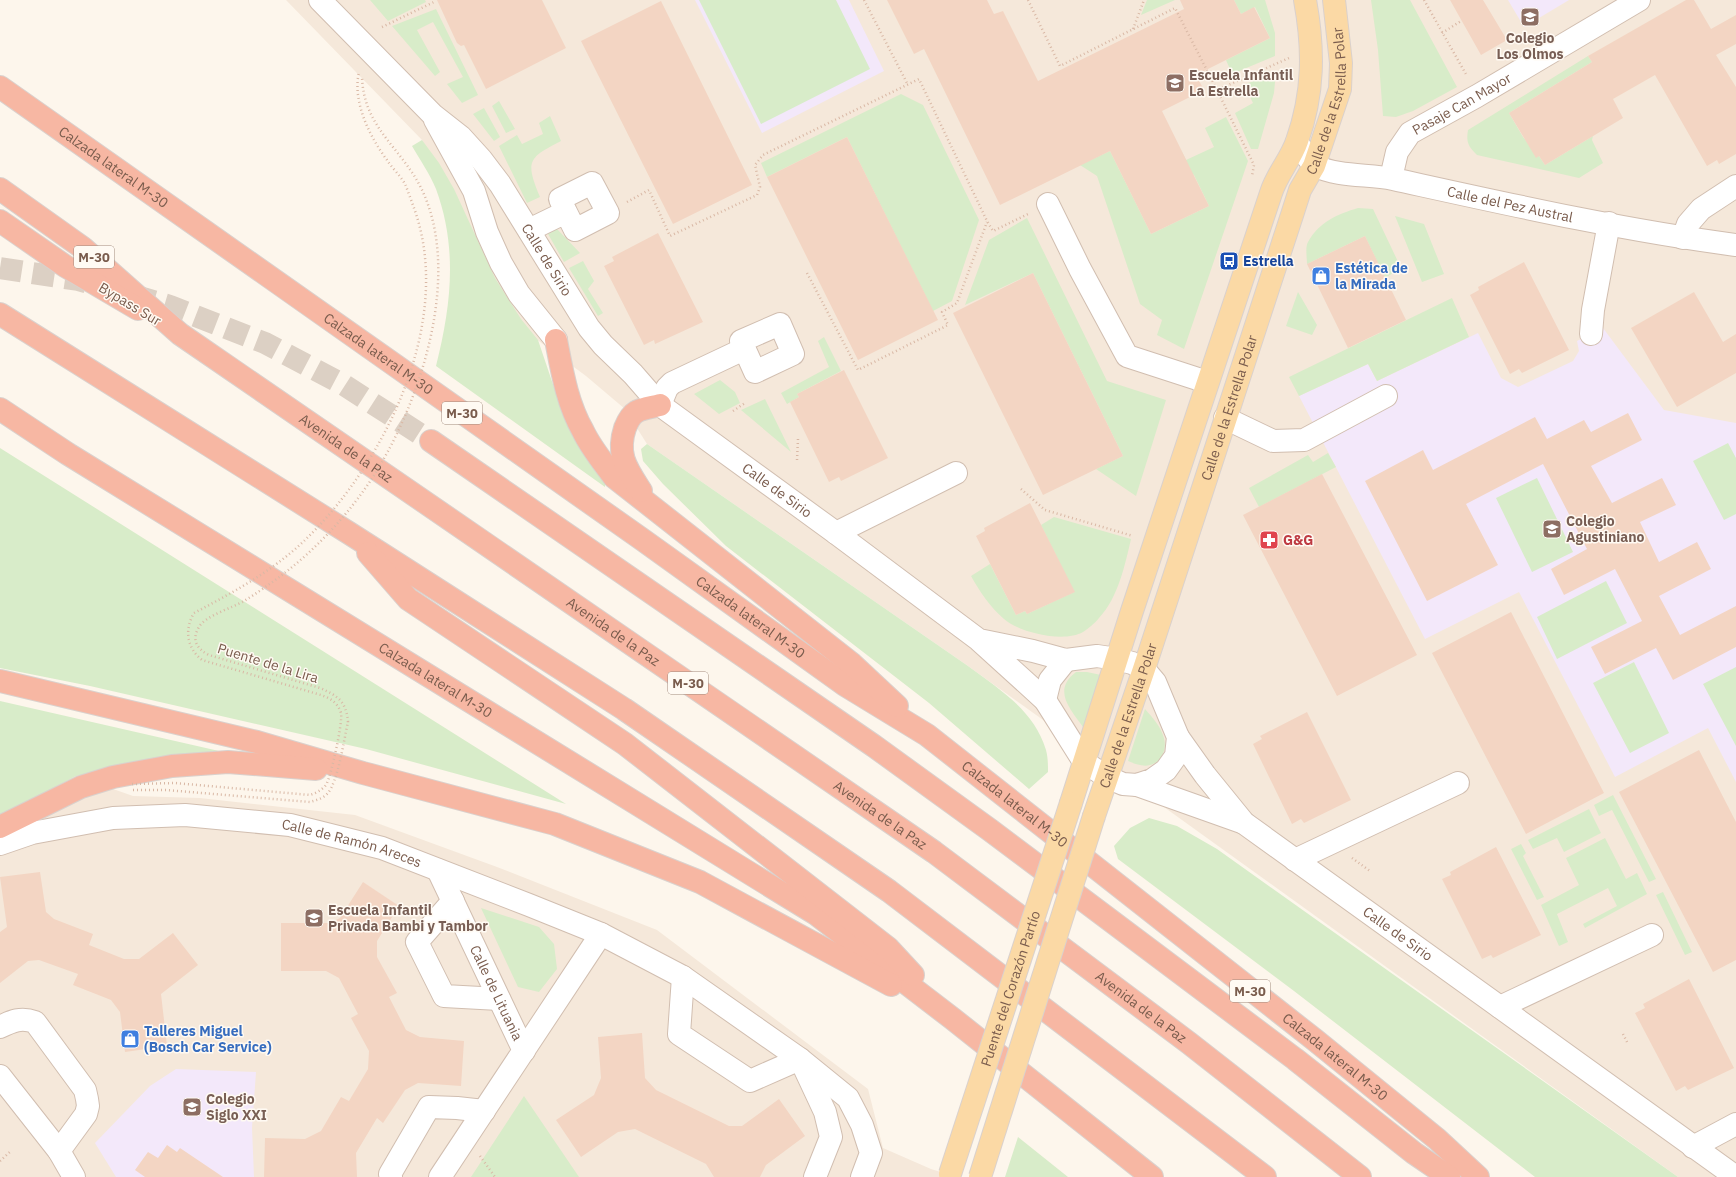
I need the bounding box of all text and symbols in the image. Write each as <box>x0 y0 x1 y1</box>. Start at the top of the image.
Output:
school or university icon: Colegio Los Olmos <box>1519 6 1541 28</box>
street label: Calle de la Estrella Polar <box>1302 26 1350 178</box>
place label: Colegio Los Olmos <box>1496 29 1564 63</box>
place label: Escuela Infantil La Estrella <box>1189 66 1293 100</box>
street label: Pasaje Can Mayor <box>1409 69 1514 139</box>
school or university icon: Escuela Infantil La Estrella <box>1164 72 1186 94</box>
street label: Calzada lateral M-30 <box>55 122 172 212</box>
street label: Calle del Pez Austral <box>1445 182 1575 226</box>
street label: Calle de Sirio <box>518 220 576 299</box>
road number: M-30 <box>74 246 114 268</box>
bus stop icon: Estrella <box>1218 250 1240 272</box>
place label: Estrella <box>1243 252 1294 270</box>
place label: Estética de la Mirada <box>1335 259 1408 293</box>
shop icon: Estética de la Mirada <box>1310 265 1332 287</box>
street label: Bypass Sur <box>96 278 164 330</box>
street label: Calzada lateral M-30 <box>320 309 437 399</box>
street label: Calle de la Estrella Polar <box>1197 333 1261 483</box>
road number: M-30 <box>442 402 482 424</box>
street label: Avenida de la Paz <box>296 410 397 487</box>
street label: Calle de Sirio <box>739 459 816 522</box>
place label: Colegio Agustiniano <box>1566 512 1645 546</box>
school or university icon: Colegio Agustiniano <box>1541 518 1563 540</box>
pharmacy icon: G&G <box>1258 529 1280 551</box>
place label: G&G <box>1283 531 1313 549</box>
street label: Calzada lateral M-30 <box>692 572 809 663</box>
street label: Avenida de la Paz <box>563 593 664 670</box>
street label: Calzada lateral M-30 <box>375 638 496 722</box>
street label: Puente de la Lira <box>215 639 321 687</box>
street label: Calle de la Estrella Polar <box>1095 641 1161 790</box>
road number: M-30 <box>668 672 708 694</box>
street label: Calzada lateral M-30 <box>958 757 1072 851</box>
street label: Avenida de la Paz <box>830 777 931 854</box>
street label: Calle de Ramón Areces <box>281 815 424 872</box>
place label: Escuela Infantil Privada Bambi y Tambor <box>328 901 488 935</box>
street label: Calle de Sirio <box>1359 902 1437 965</box>
school or university icon: Escuela Infantil Privada Bambi y Tambor <box>303 907 325 929</box>
street label: Puente del Corazón Partío <box>977 908 1044 1069</box>
street label: Calle de Lituania <box>466 942 527 1044</box>
street label: Avenida de la Paz <box>1092 967 1191 1047</box>
road number: M-30 <box>1230 980 1270 1002</box>
street label: Calzada lateral M-30 <box>1279 1009 1392 1105</box>
place label: Talleres Miguel (Bosch Car Service) <box>144 1022 272 1056</box>
shop icon: Talleres Miguel (Bosch Car Service) <box>119 1028 141 1050</box>
place label: Colegio Siglo XXI <box>206 1090 267 1124</box>
school or university icon: Colegio Siglo XXI <box>181 1096 203 1118</box>

